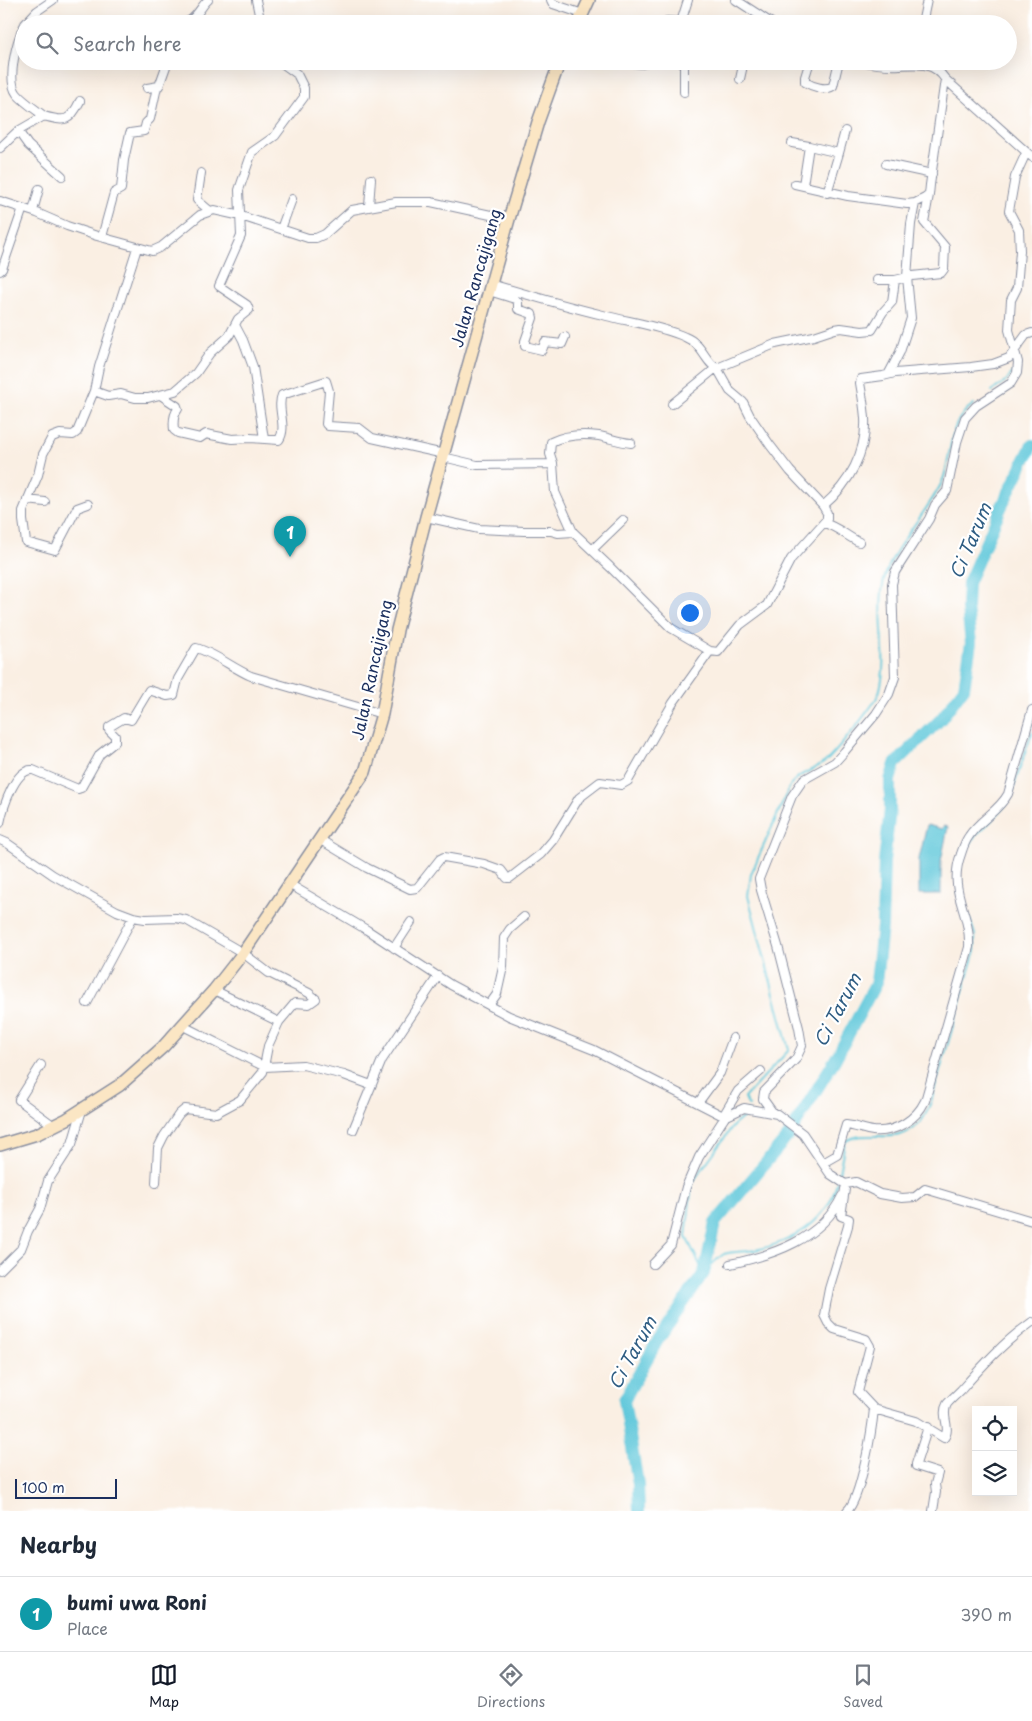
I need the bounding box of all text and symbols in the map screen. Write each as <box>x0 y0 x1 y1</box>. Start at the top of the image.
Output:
search box <box>15 15 1017 70</box>
icon: search <box>33 29 61 57</box>
text: Search here <box>73 29 182 57</box>
street label: Jalan Rancajigang <box>444 206 506 350</box>
water label: Ci Tarum <box>942 498 998 582</box>
pin: 1 <box>274 516 306 557</box>
street label: Jalan Rancajigang <box>344 597 398 742</box>
your location <box>677 600 703 626</box>
water label: Ci Tarum <box>806 967 868 1051</box>
water label: Ci Tarum <box>601 1310 663 1394</box>
map controls <box>972 1406 1017 1496</box>
button: locate <box>972 1406 1017 1451</box>
button: layers <box>972 1451 1017 1496</box>
scale bar <box>15 1476 118 1499</box>
text: 100 m <box>22 1477 65 1498</box>
text: Nearby <box>20 1528 97 1560</box>
text: bumi uwa Roni <box>67 1588 207 1616</box>
text: 1 <box>32 1602 40 1626</box>
text: 390 m <box>961 1602 1012 1626</box>
text: Place <box>67 1616 108 1640</box>
tab: Map <box>149 1661 179 1712</box>
tab: Directions <box>477 1661 545 1712</box>
tab: Saved <box>843 1661 883 1712</box>

